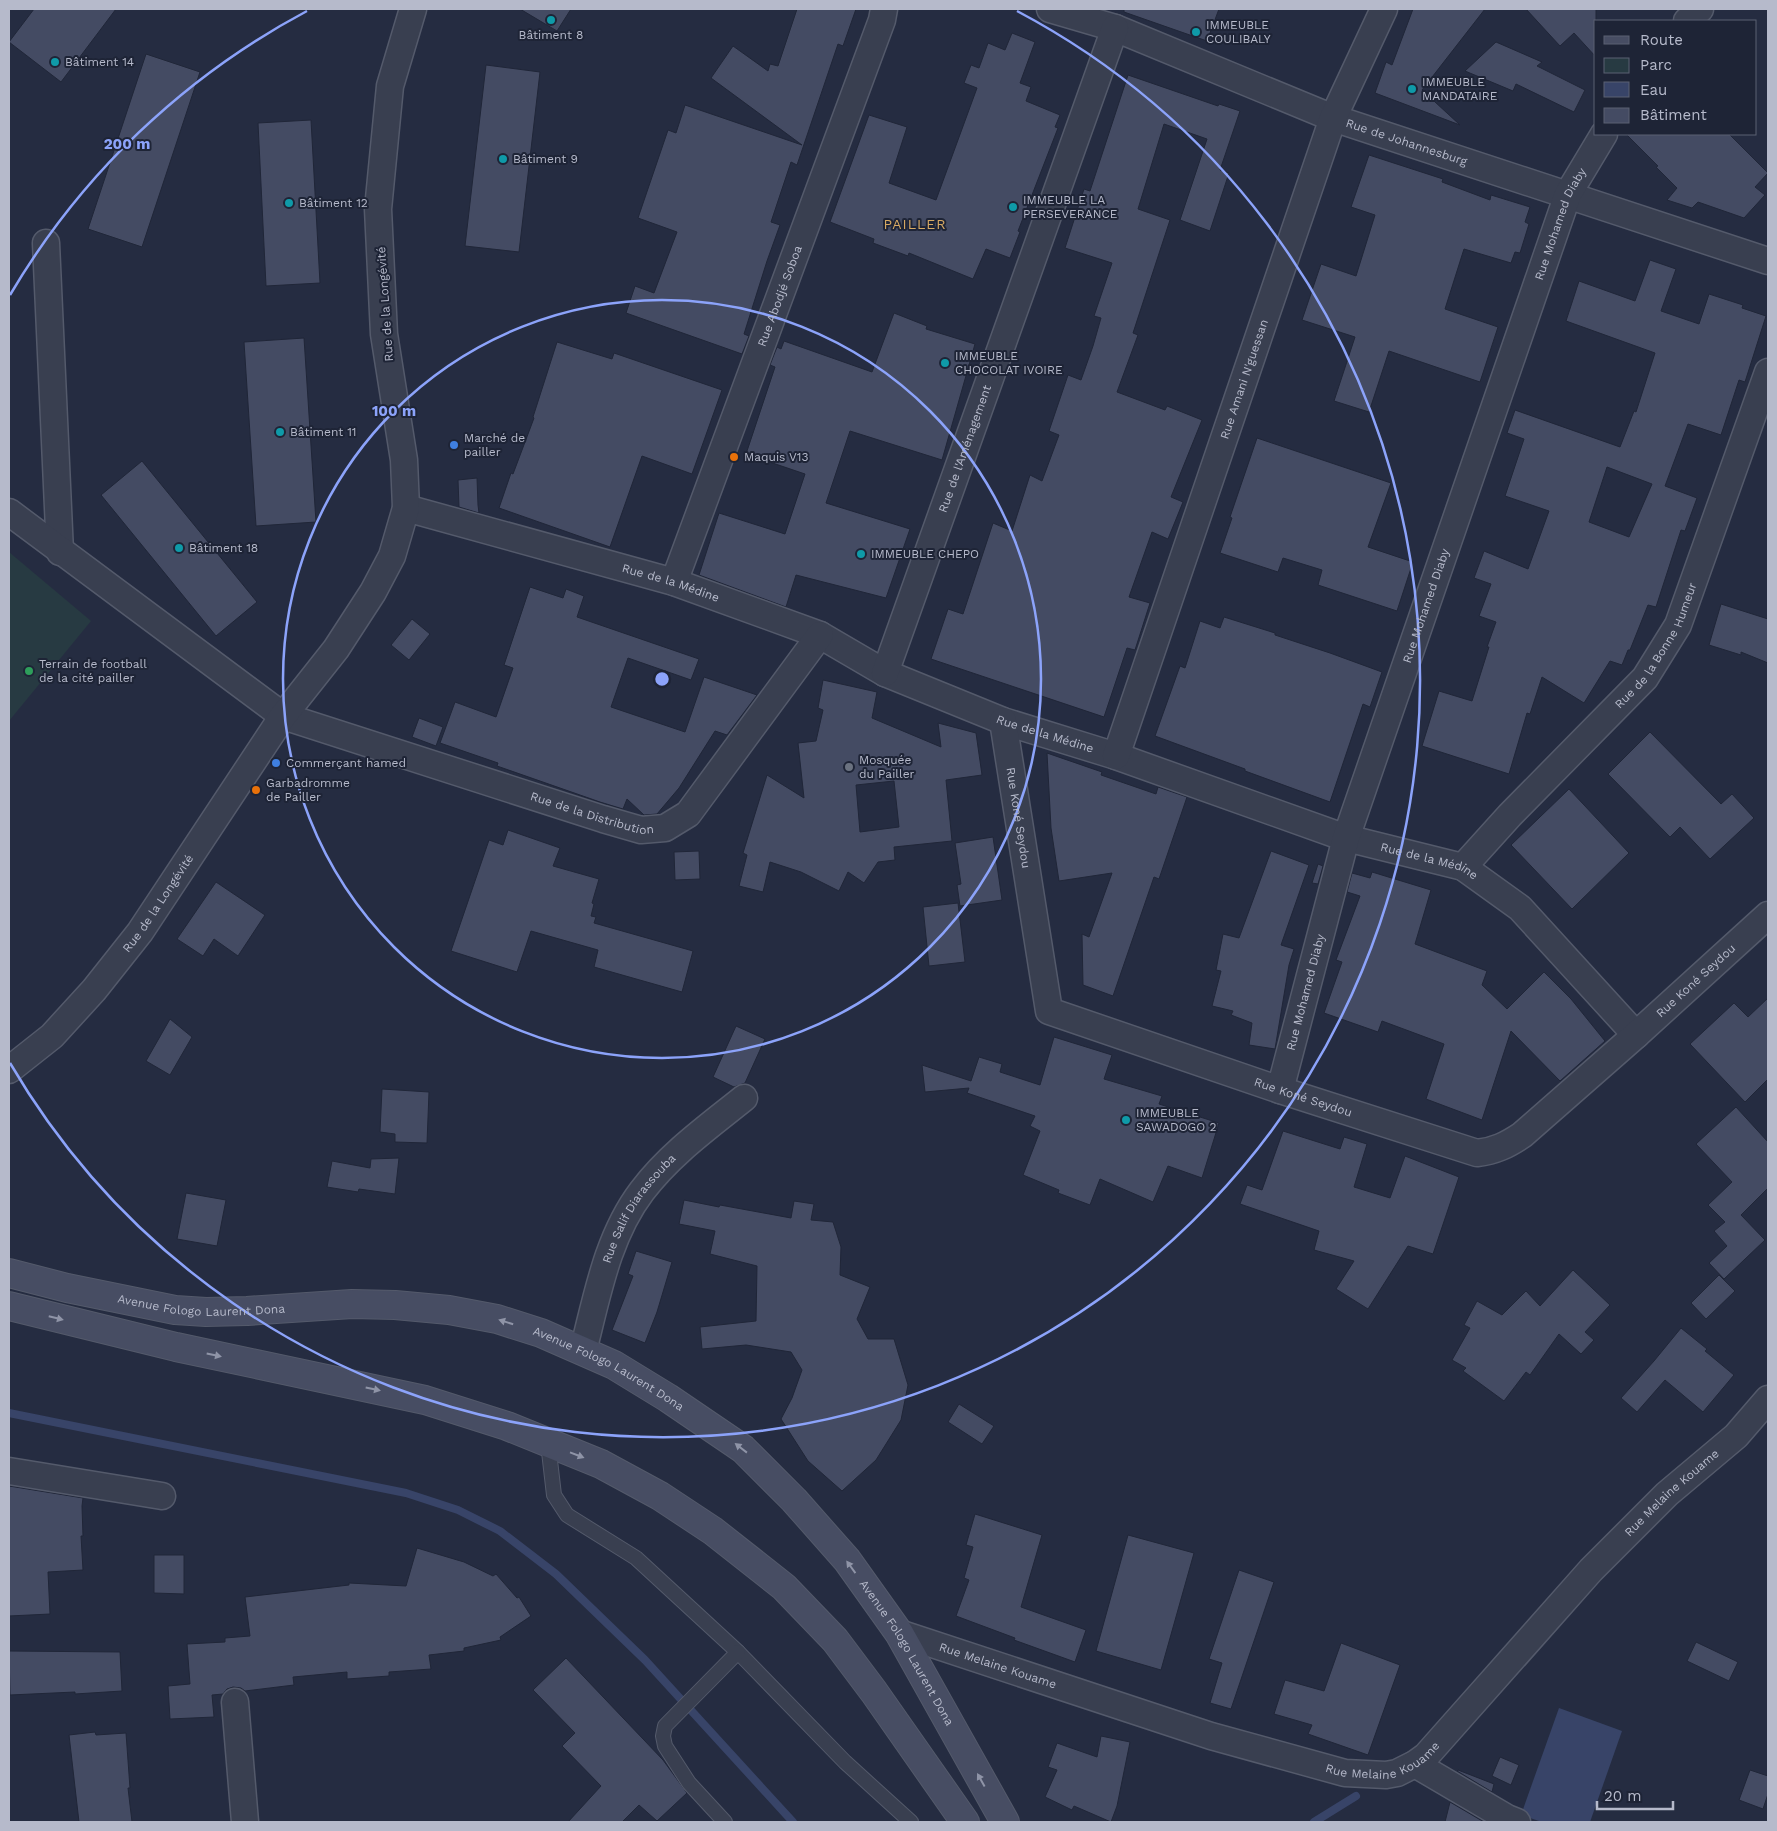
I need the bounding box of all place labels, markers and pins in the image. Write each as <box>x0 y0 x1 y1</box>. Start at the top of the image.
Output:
marker: Bâtiment 8 <box>545 14 557 26</box>
place label: IMMEUBLE COULIBALY <box>1206 18 1271 46</box>
marker: IMMEUBLE COULIBALY <box>1190 26 1202 38</box>
place label: Bâtiment 8 <box>519 28 583 42</box>
place label: Bâtiment 14 <box>65 55 134 69</box>
marker: Bâtiment 14 <box>49 56 61 68</box>
place label: IMMEUBLE MANDATAIRE <box>1422 75 1498 103</box>
marker: IMMEUBLE MANDATAIRE <box>1406 83 1418 95</box>
place label: Bâtiment 9 <box>513 152 578 166</box>
marker: Bâtiment 9 <box>497 153 509 165</box>
place label: IMMEUBLE LA PERSEVERANCE <box>1023 193 1118 221</box>
place label: Bâtiment 12 <box>299 196 368 210</box>
marker: Bâtiment 12 <box>283 197 295 209</box>
marker: IMMEUBLE LA PERSEVERANCE <box>1007 201 1019 213</box>
place label: IMMEUBLE CHOCOLAT IVOIRE <box>955 349 1063 377</box>
marker: IMMEUBLE CHOCOLAT IVOIRE <box>939 357 951 369</box>
place label: Bâtiment 11 <box>290 425 357 439</box>
marker: Bâtiment 11 <box>274 426 286 438</box>
place label: Marché de pailler <box>464 431 525 459</box>
marker: Marché de pailler <box>448 439 460 451</box>
place label: Maquis V13 <box>744 450 809 464</box>
marker: Maquis V13 <box>728 451 740 463</box>
place label: Bâtiment 18 <box>189 541 258 555</box>
marker: Bâtiment 18 <box>173 542 185 554</box>
place label: IMMEUBLE CHEPO <box>871 547 979 561</box>
marker: IMMEUBLE CHEPO <box>855 548 867 560</box>
place label: Terrain de football de la cité pailler <box>39 657 147 685</box>
marker: Terrain de football de la cité pailler <box>23 665 35 677</box>
centre of rings <box>653 670 671 688</box>
place label: Mosquée du Pailler <box>859 753 915 781</box>
place label: Commerçant hamed <box>286 756 406 770</box>
marker: Commerçant hamed <box>270 757 282 769</box>
marker: Mosquée du Pailler <box>843 761 855 773</box>
place label: Garbadromme de Pailler <box>266 776 350 804</box>
marker: Garbadromme de Pailler <box>250 784 262 796</box>
place label: IMMEUBLE SAWADOGO 2 <box>1136 1106 1216 1134</box>
marker: IMMEUBLE SAWADOGO 2 <box>1120 1114 1132 1126</box>

